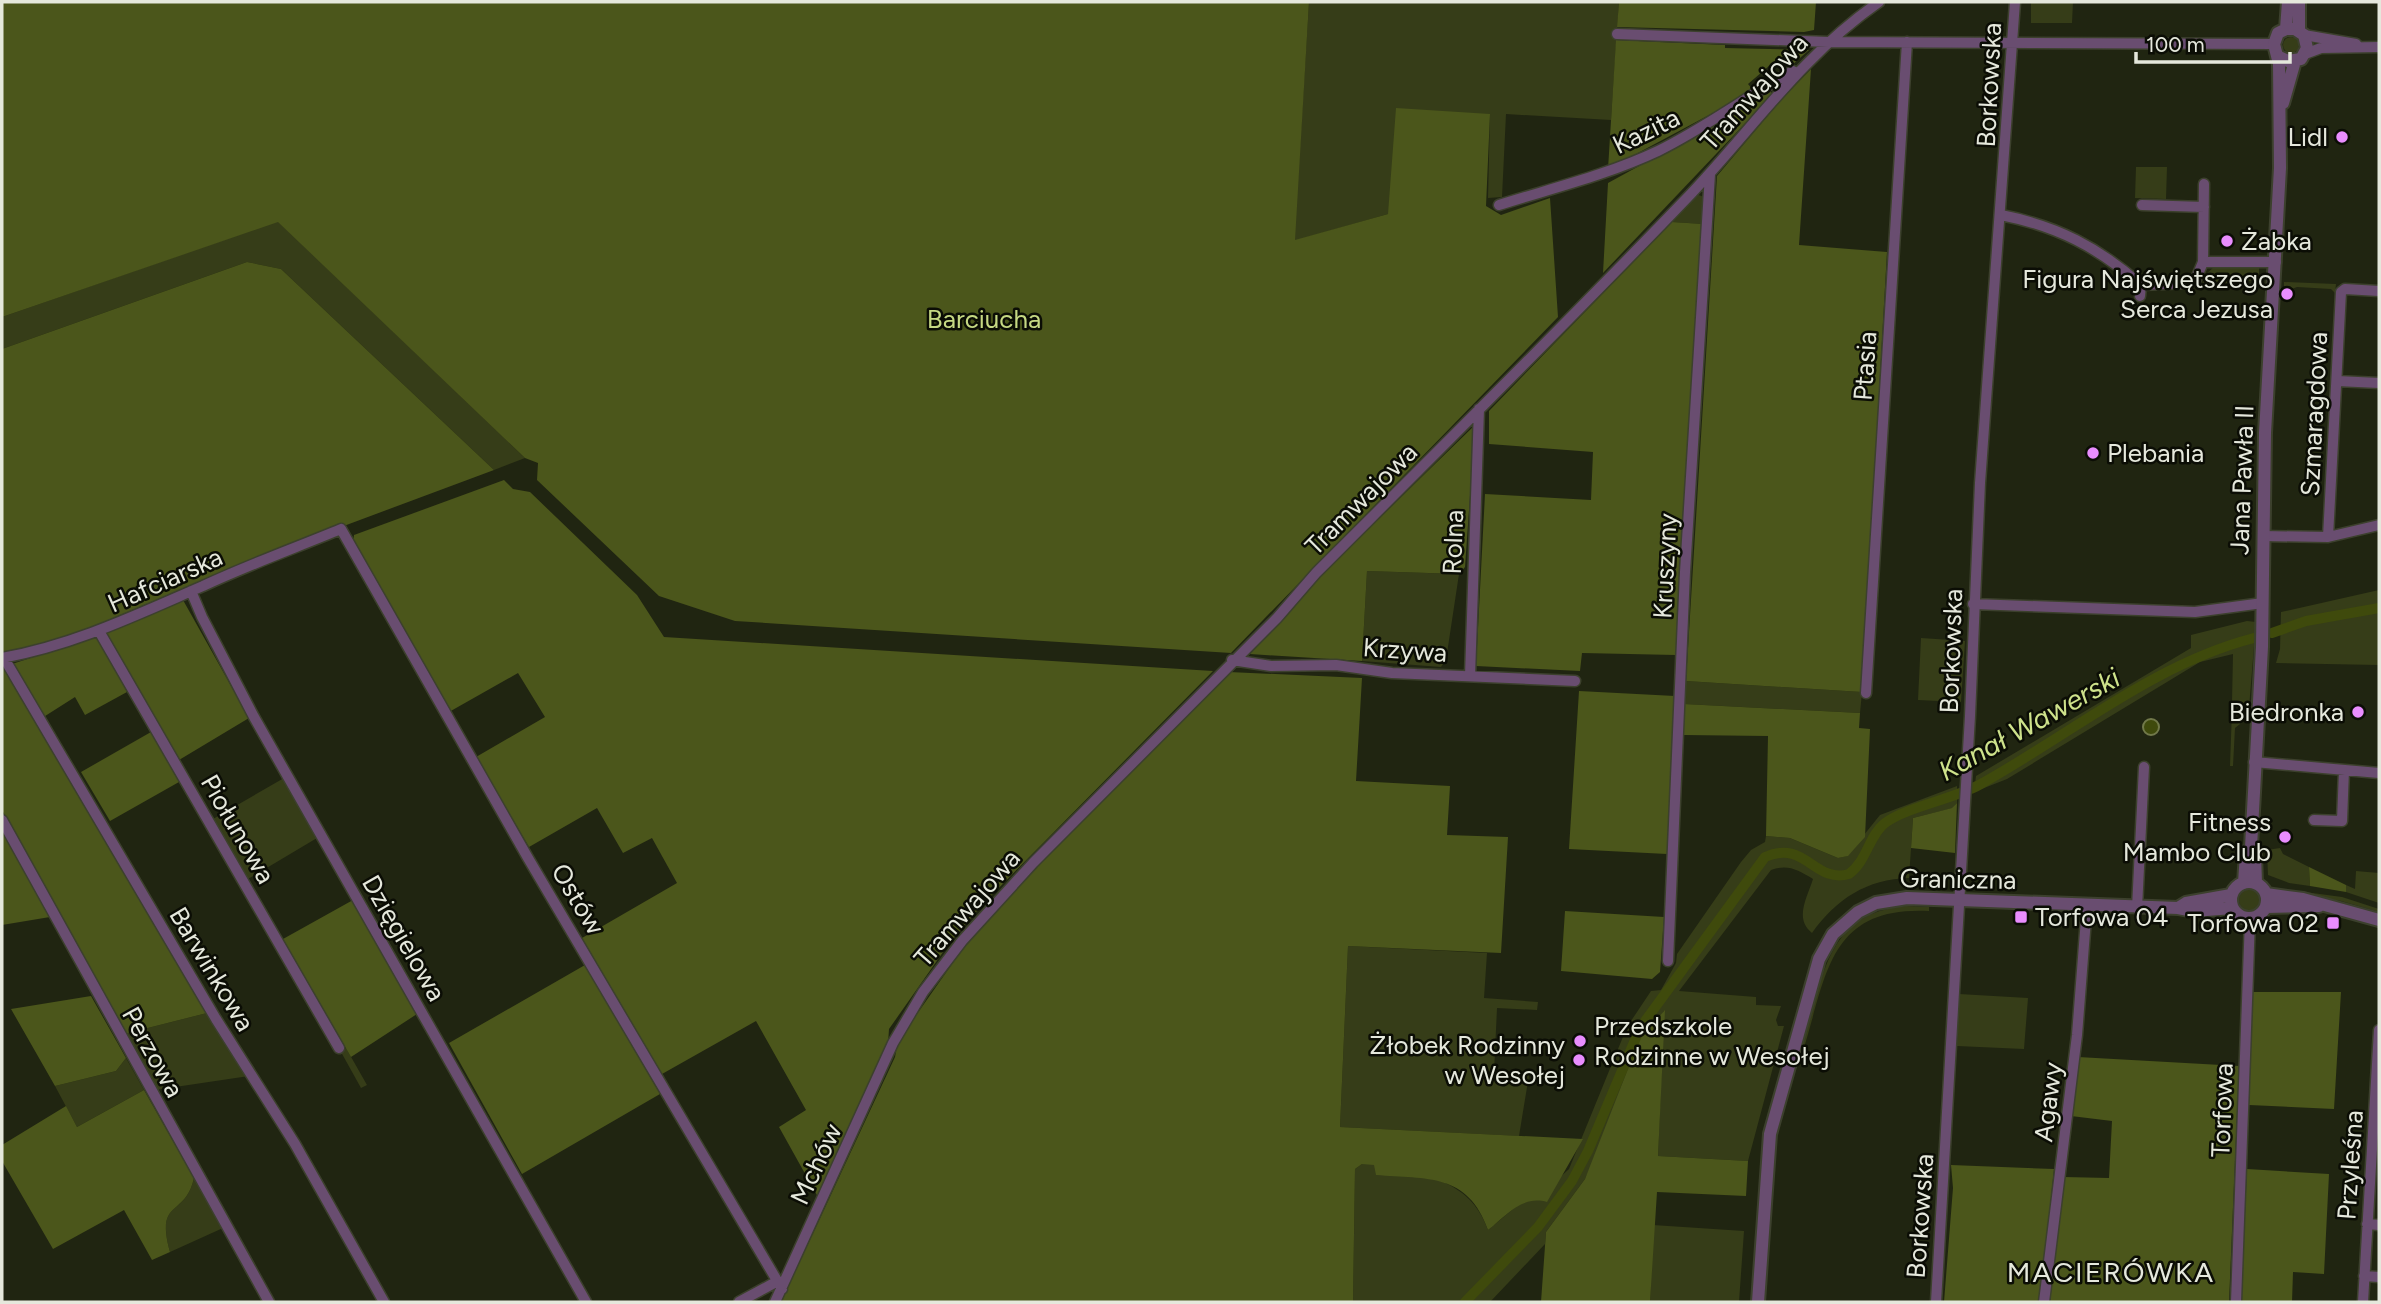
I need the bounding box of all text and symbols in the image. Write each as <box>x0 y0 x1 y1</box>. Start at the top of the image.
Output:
scale bar <box>2136 21 2290 65</box>
street label: Borkowska <box>1970 22 2008 148</box>
street label: Tramwajowa <box>1693 27 1815 157</box>
text: 100 m <box>2146 32 2205 57</box>
street label: Kazita <box>1607 101 1685 161</box>
place label: Lidl <box>2287 121 2328 153</box>
marker: Lidl <box>2334 129 2350 145</box>
place label: Żabka <box>2241 225 2312 257</box>
marker: Żabka <box>2219 233 2235 249</box>
place label: Figura Najświętszego Serca Jezusa <box>2022 263 2273 325</box>
marker: Figura Najświętszego Serca Jezusa <box>2279 286 2295 302</box>
park label: Barciucha <box>927 303 1041 335</box>
street label: Ptasia <box>1847 330 1883 402</box>
street label: Szmaragdowa <box>2294 331 2334 497</box>
street label: Jana Pawła II <box>2223 404 2261 556</box>
street label: Tramwajowa <box>1298 436 1424 562</box>
place label: Plebania <box>2107 437 2204 469</box>
marker: Plebania <box>2085 445 2101 461</box>
street label: Rolna <box>1436 509 1470 575</box>
street label: Kruszyny <box>1646 512 1684 620</box>
street label: Hafciarska <box>103 541 227 619</box>
street label: Borkowska <box>1933 588 1969 714</box>
street label: Krzywa <box>1362 631 1448 669</box>
water label: Kanał Wawerski <box>1932 660 2126 788</box>
place label: Biedronka <box>2229 696 2344 728</box>
marker: Biedronka <box>2350 704 2366 720</box>
street label: Piołunowa <box>194 769 282 889</box>
place label: Fitness Mambo Club <box>2123 806 2271 868</box>
marker: Fitness Mambo Club <box>2277 829 2293 845</box>
street label: Tramwajowa <box>907 843 1027 973</box>
street label: Ostów <box>544 858 612 941</box>
street label: Graniczna <box>1899 862 2017 896</box>
street label: Dzięgielowa <box>355 869 453 1007</box>
street label: Barwinkowa <box>162 901 262 1037</box>
place label: Torfowa 04 <box>2035 901 2168 933</box>
place label: Torfowa 02 <box>2187 907 2319 939</box>
marker: Torfowa 04 <box>2013 909 2029 925</box>
marker: Torfowa 02 <box>2325 915 2341 931</box>
street label: Perzowa <box>115 1001 191 1103</box>
place label: Przedszkole Rodzinne w Wesołej <box>1594 1010 1830 1072</box>
place label: Żłobek Rodzinny w Wesołej <box>1370 1029 1565 1091</box>
marker: Przedszkole Rodzinne w Wesołej <box>1572 1033 1588 1049</box>
marker: Żłobek Rodzinny w Wesołej <box>1571 1052 1587 1068</box>
street label: Agawy <box>2027 1060 2069 1144</box>
street label: Torfowa <box>2204 1062 2240 1158</box>
street label: Przyleśna <box>2330 1109 2370 1221</box>
street label: Mchów <box>783 1118 849 1210</box>
street label: Borkowska <box>1900 1153 1940 1279</box>
district label: MACIERÓWKA <box>2007 1255 2215 1289</box>

